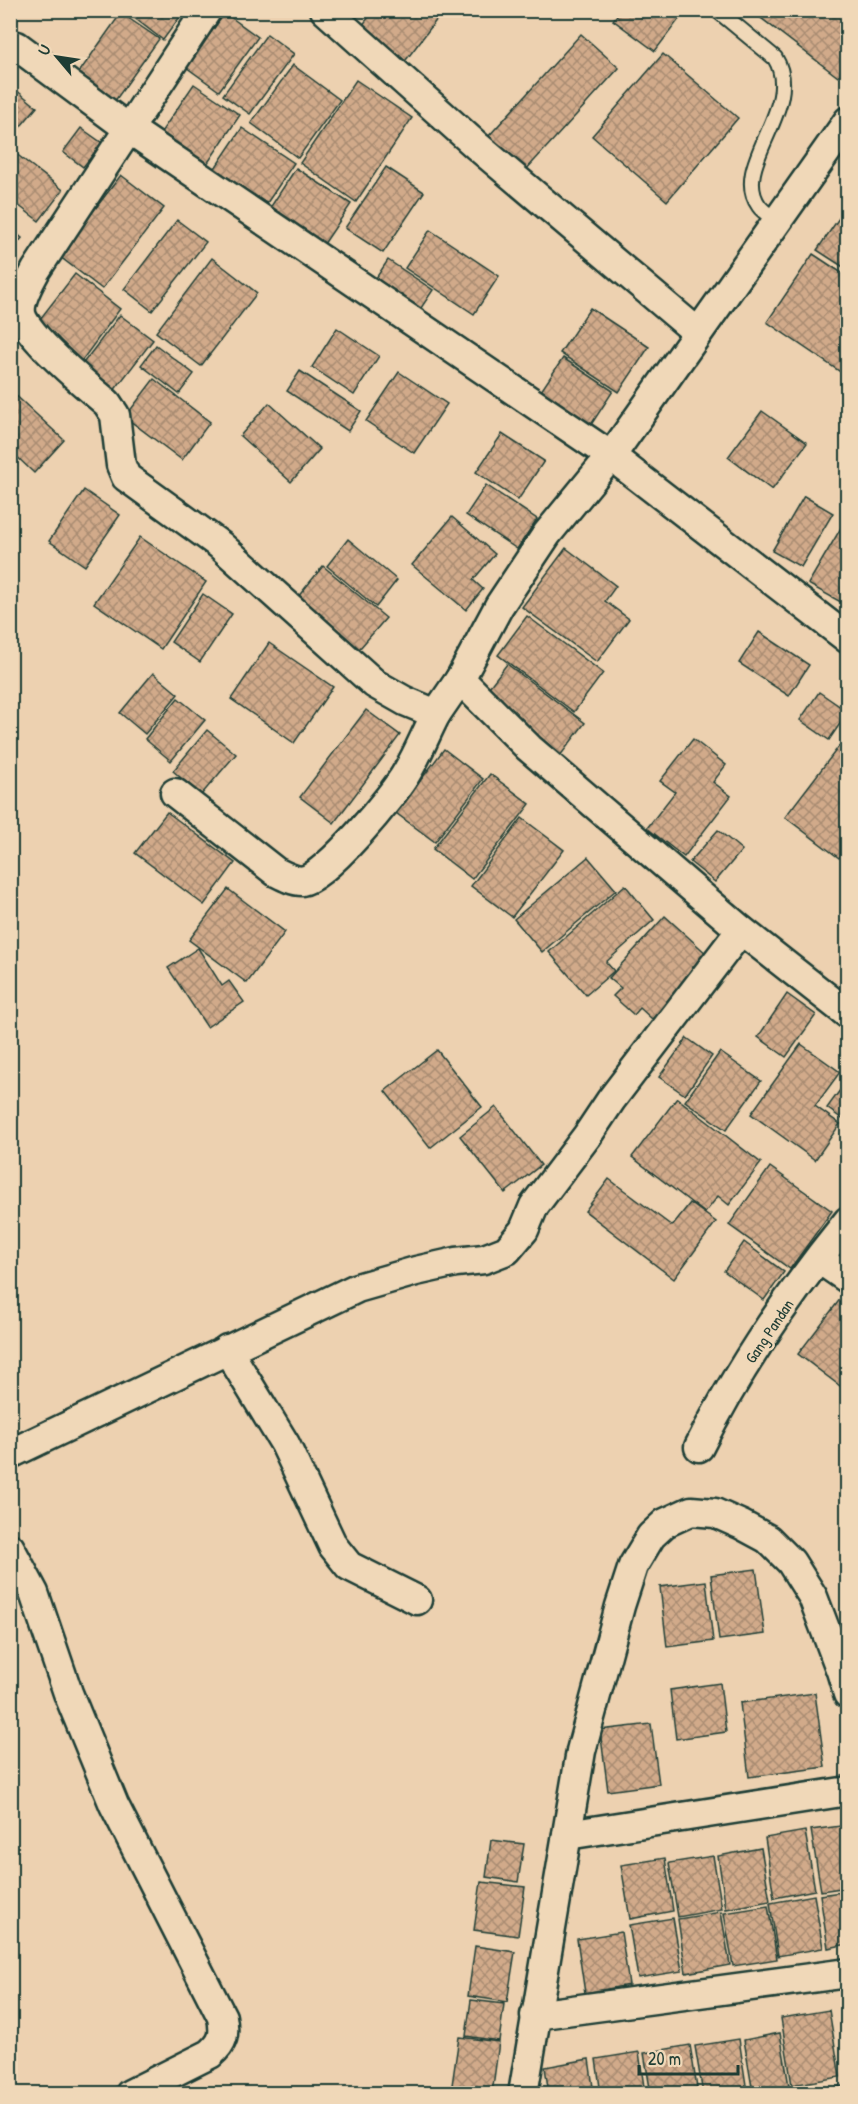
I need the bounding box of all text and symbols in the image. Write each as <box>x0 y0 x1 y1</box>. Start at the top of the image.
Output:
north arrow <box>27 27 87 87</box>
text: U <box>32 40 56 59</box>
street label: Gang Pandan <box>739 1295 799 1367</box>
scale bar <box>639 2038 738 2076</box>
text: 20 m <box>648 2046 681 2071</box>

